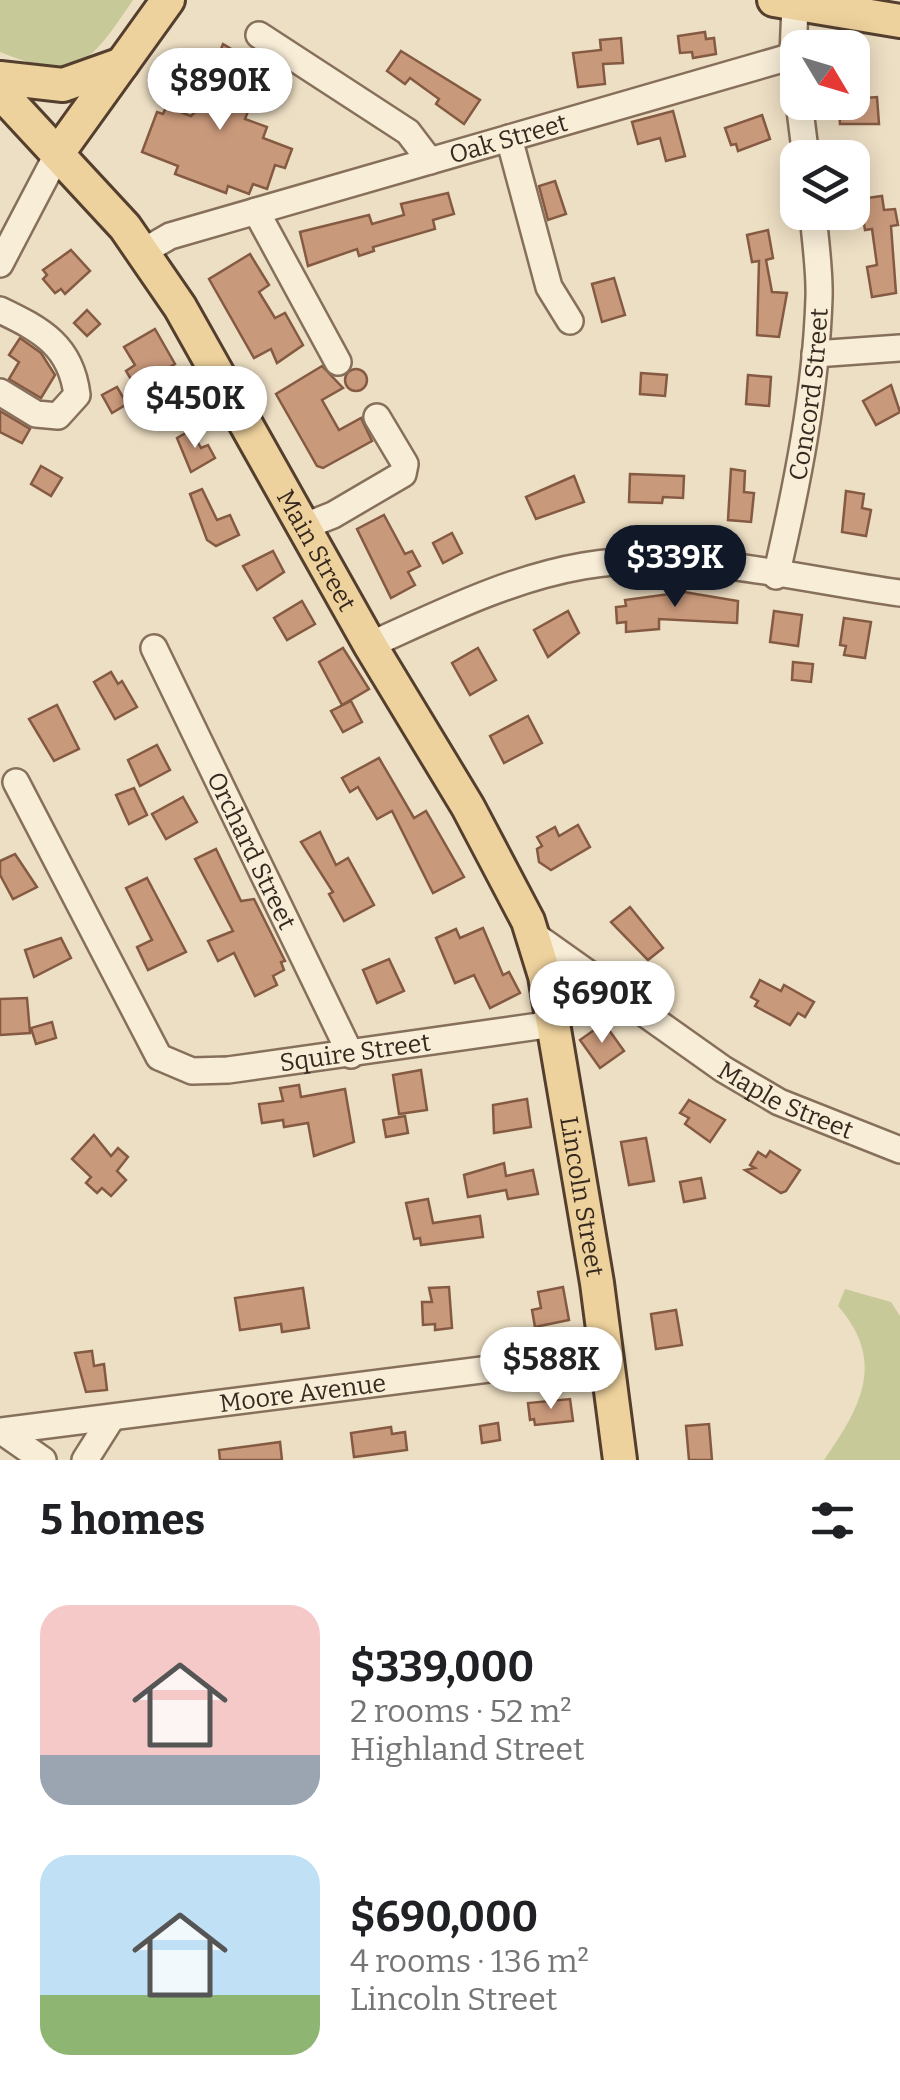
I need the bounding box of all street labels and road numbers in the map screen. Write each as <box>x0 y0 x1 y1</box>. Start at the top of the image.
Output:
street label: Oak Street <box>446 108 571 171</box>
street label: Concord Street <box>783 307 835 483</box>
street label: Main Street <box>270 485 362 617</box>
street label: Orchard Street <box>200 767 302 935</box>
street label: Squire Street <box>278 1028 432 1079</box>
street label: Maple Street <box>712 1055 857 1146</box>
street label: Lincoln Street <box>553 1114 610 1279</box>
street label: Moore Avenue <box>218 1368 388 1419</box>

